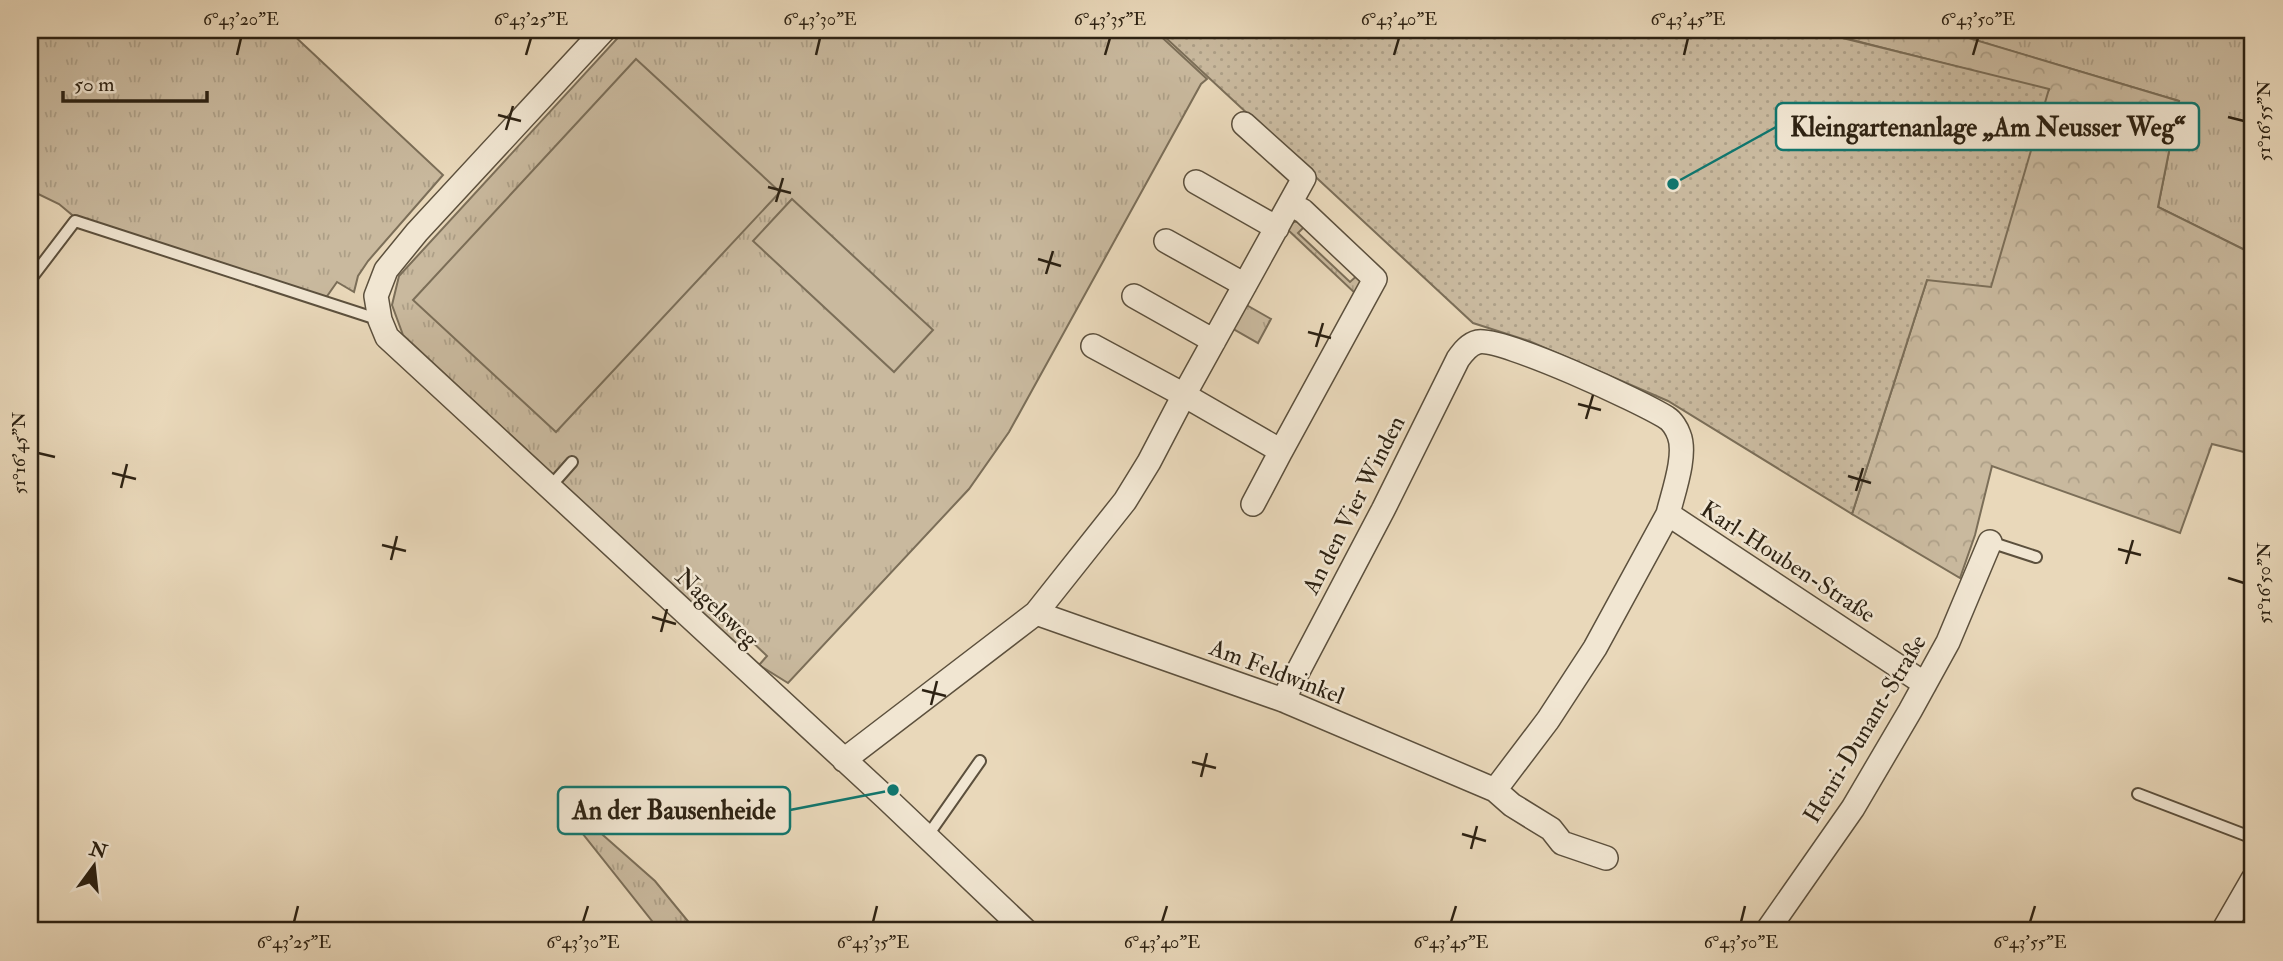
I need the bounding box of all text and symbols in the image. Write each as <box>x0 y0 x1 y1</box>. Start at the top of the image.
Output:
text: 6°43'20"E <box>203 8 279 31</box>
text: 6°43'25"E <box>494 8 568 31</box>
text: 6°43'30"E <box>783 8 857 31</box>
text: 6°43'35"E <box>1074 8 1146 31</box>
text: 6°43'40"E <box>1361 8 1437 31</box>
text: 6°43'45"E <box>1650 8 1726 31</box>
text: 6°43'50"E <box>1941 8 2015 31</box>
scale bar <box>63 60 206 104</box>
text: 50 m <box>74 71 115 98</box>
text: 51°16'55"N <box>2253 81 2276 161</box>
callout: Kleingartenanlage „Am Neusser Weg“ <box>1776 103 2199 150</box>
text: Kleingartenanlage „Am Neusser Weg“ <box>1790 112 2187 145</box>
street label: An den Vier Winden <box>1295 410 1412 600</box>
text: 51°16'45"N <box>8 412 31 494</box>
street label: Karl-Houben-Straße <box>1695 494 1881 630</box>
text: 51°16'50"N <box>2253 542 2276 624</box>
street label: Nagelsweg <box>669 561 766 655</box>
street label: Henri-Dunant-Straße <box>1796 629 1934 829</box>
street label: Am Feldwinkel <box>1204 632 1349 712</box>
callout: An der Bausenheide <box>558 787 790 834</box>
text: An der Bausenheide <box>571 795 776 827</box>
north arrow <box>60 832 130 902</box>
text: N <box>86 836 110 865</box>
text: 6°43'25"E <box>257 931 331 954</box>
text: 6°43'30"E <box>546 931 620 954</box>
text: 6°43'35"E <box>837 931 909 954</box>
text: 6°43'40"E <box>1124 931 1200 954</box>
text: 6°43'45"E <box>1413 931 1489 954</box>
text: 6°43'50"E <box>1704 931 1778 954</box>
text: 6°43'55"E <box>1993 931 2067 954</box>

